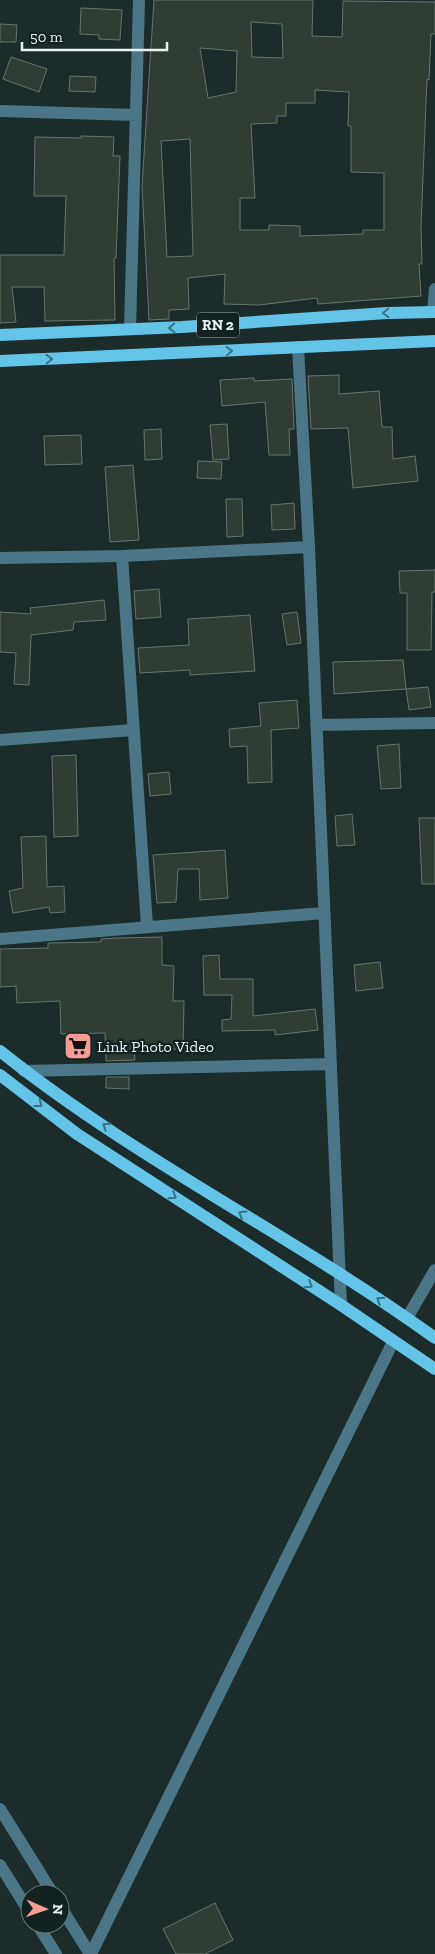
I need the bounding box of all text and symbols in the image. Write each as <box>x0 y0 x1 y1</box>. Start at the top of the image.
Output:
scale bar <box>22 20 168 52</box>
text: 50 m <box>30 28 63 46</box>
one-way arrow <box>382 308 390 318</box>
road number: RN 2 <box>197 312 239 338</box>
one-way arrow <box>168 322 176 333</box>
one-way arrow <box>225 345 233 356</box>
one-way arrow <box>45 354 53 365</box>
supermarket icon: Link Photo Video <box>63 1031 93 1061</box>
place label: Link Photo Video <box>97 1037 214 1056</box>
one-way arrow <box>33 1099 42 1107</box>
one-way arrow <box>102 1123 111 1133</box>
one-way arrow <box>167 1190 177 1199</box>
one-way arrow <box>239 1211 248 1221</box>
one-way arrow <box>304 1278 313 1288</box>
one-way arrow <box>377 1297 386 1307</box>
north arrow <box>20 1884 70 1934</box>
text: N <box>49 1904 66 1915</box>

